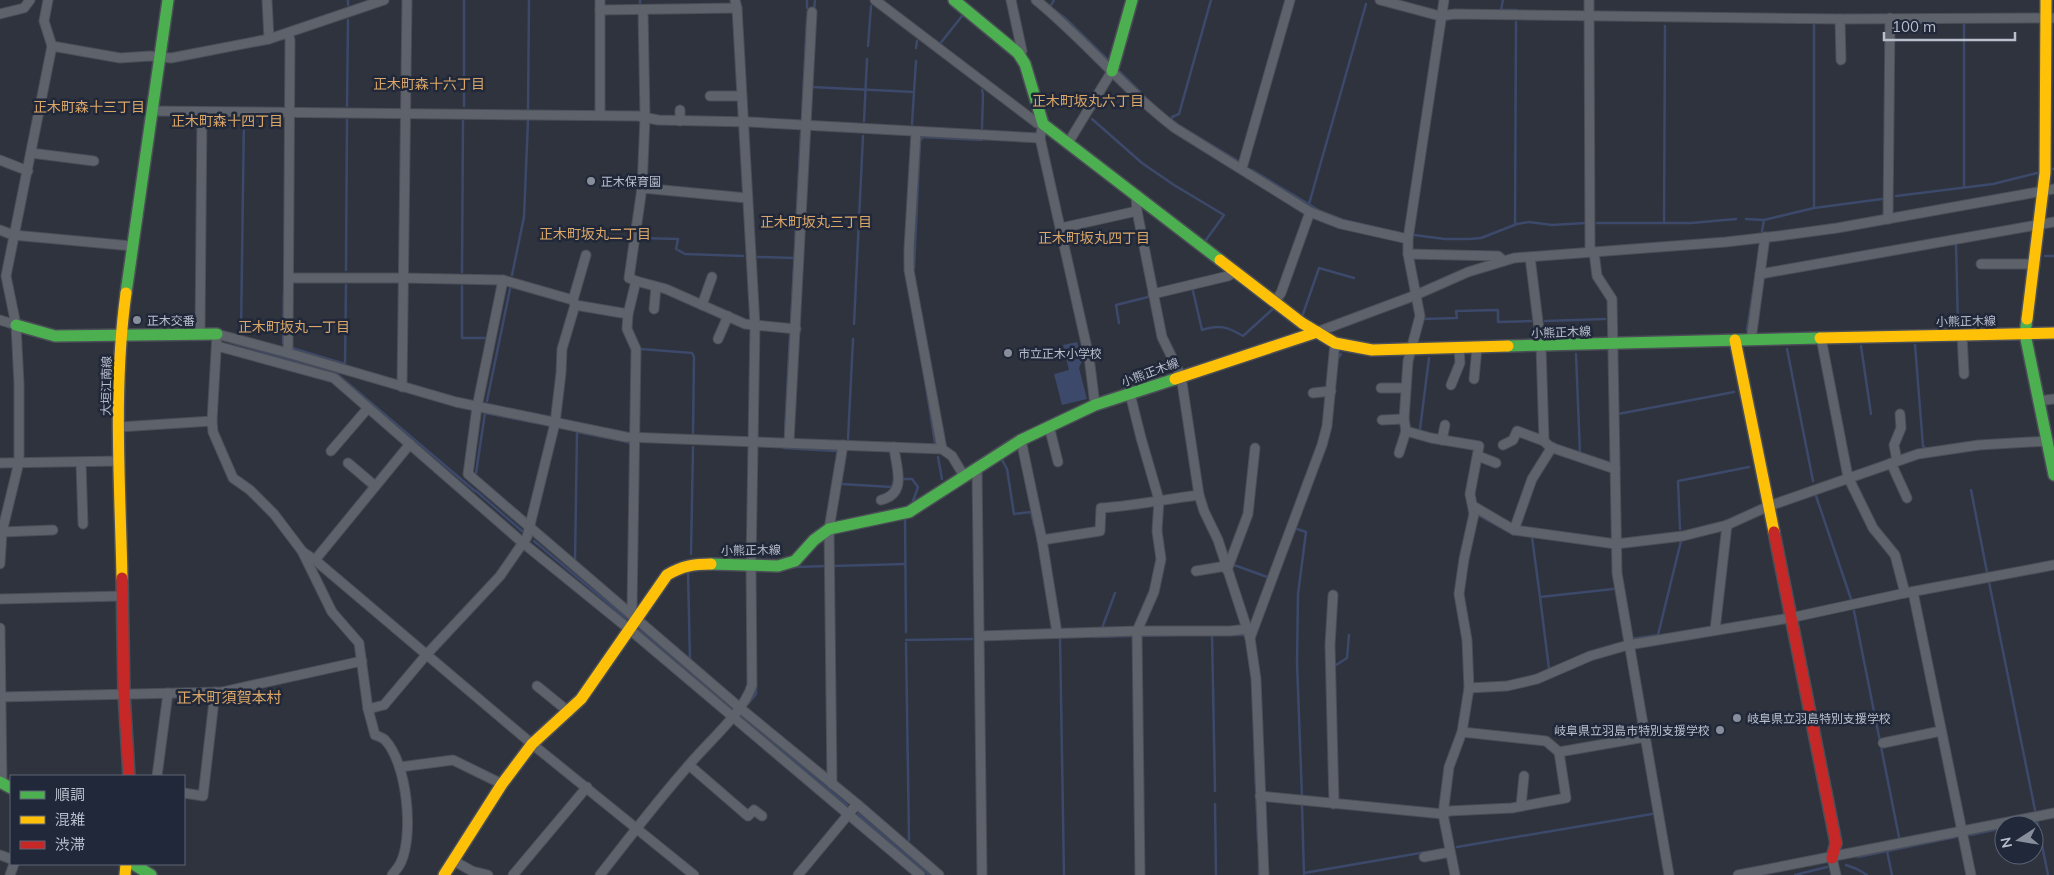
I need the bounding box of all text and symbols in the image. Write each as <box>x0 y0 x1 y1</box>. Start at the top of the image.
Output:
scale bar <box>1884 10 2015 42</box>
text: 100 m <box>1892 17 1936 36</box>
district label: 正木町森十六丁目 <box>373 75 485 93</box>
district label: 正木町坂丸六丁目 <box>1032 92 1144 110</box>
district label: 正木町森十三丁目 <box>33 98 145 116</box>
district label: 正木町森十四丁目 <box>171 112 283 130</box>
place label: 正木保育園 <box>601 174 661 189</box>
marker: 正木保育園 <box>585 175 597 187</box>
district label: 正木町坂丸三丁目 <box>760 213 872 231</box>
district label: 正木町坂丸二丁目 <box>539 225 651 243</box>
district label: 正木町坂丸四丁目 <box>1038 229 1150 247</box>
place label: 正木交番 <box>147 313 195 328</box>
street label: 小熊正木線 <box>1936 313 1996 329</box>
marker: 正木交番 <box>131 314 143 326</box>
district label: 正木町坂丸一丁目 <box>238 318 350 336</box>
street label: 小熊正木線 <box>1531 323 1591 341</box>
place label: 市立正木小学校 <box>1018 346 1102 361</box>
marker: 市立正木小学校 <box>1002 347 1014 359</box>
street label: 小熊正木線 <box>1119 355 1181 389</box>
street label: 大垣江南線 <box>98 356 114 416</box>
street label: 小熊正木線 <box>721 542 781 558</box>
district label: 正木町須賀本村 <box>176 688 282 707</box>
place label: 岐阜県立羽島特別支援学校 <box>1747 711 1891 726</box>
marker: 岐阜県立羽島特別支援学校 <box>1731 712 1743 724</box>
place label: 岐阜県立羽島市特別支援学校 <box>1554 723 1710 738</box>
marker: 岐阜県立羽島市特別支援学校 <box>1714 724 1726 736</box>
legend <box>10 775 185 865</box>
text: 順調 <box>55 785 85 804</box>
text: 混雑 <box>55 810 85 829</box>
north arrow <box>1994 815 2044 865</box>
text: 渋滞 <box>55 835 85 854</box>
text: N <box>1996 836 2016 850</box>

